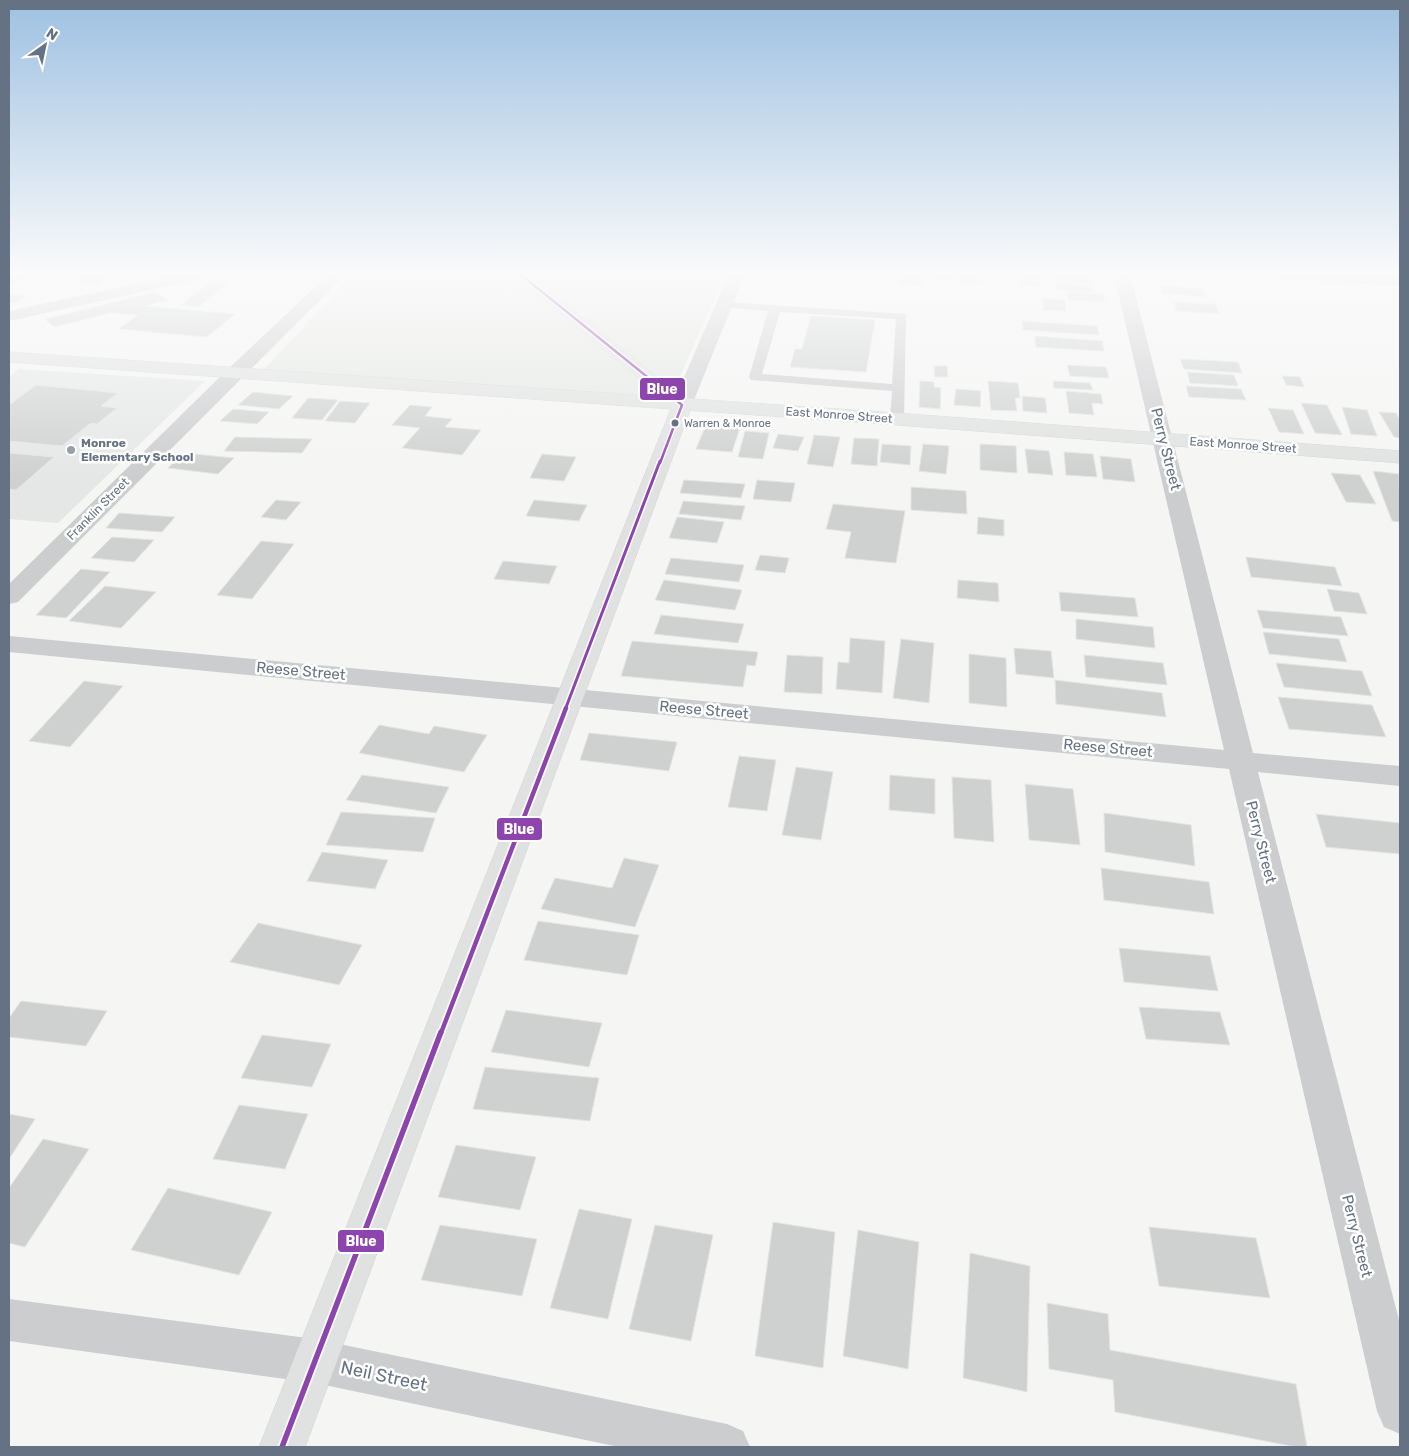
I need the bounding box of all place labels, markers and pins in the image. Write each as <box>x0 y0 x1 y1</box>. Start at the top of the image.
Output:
place label: Warren & Monroe <box>684 417 771 430</box>
marker: Warren & Monroe <box>670 418 680 428</box>
place label: Monroe Elementary School <box>81 436 193 464</box>
marker: Monroe Elementary School <box>65 444 77 456</box>

